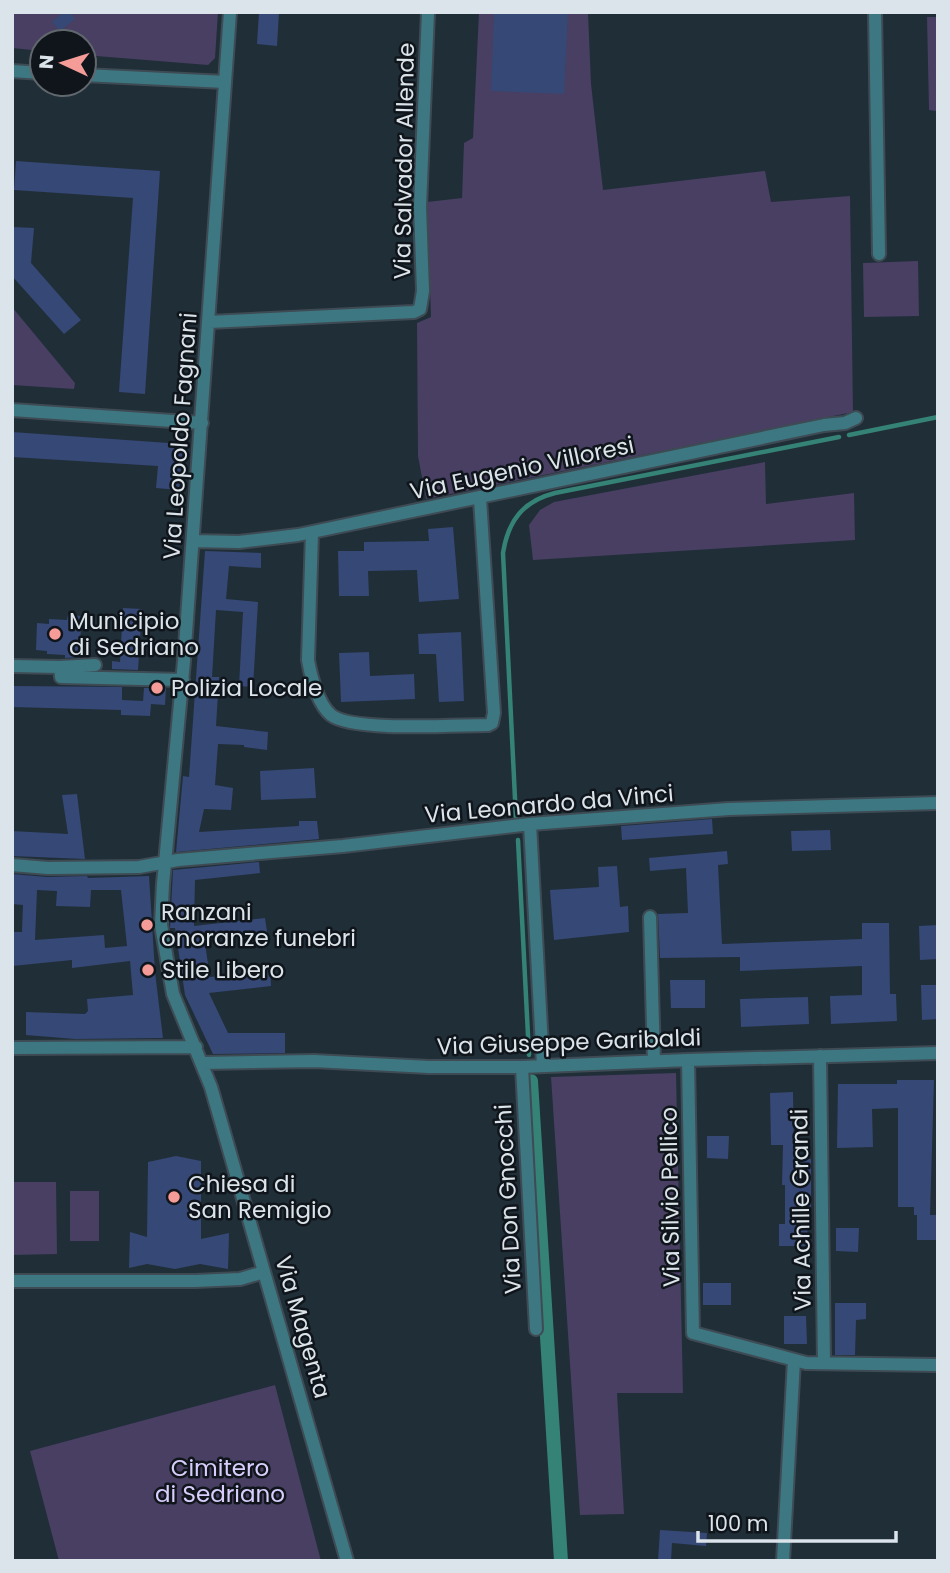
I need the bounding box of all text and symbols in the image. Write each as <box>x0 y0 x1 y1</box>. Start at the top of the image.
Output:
north arrow <box>28 28 98 98</box>
street label: Via Salvador Allende <box>386 42 422 280</box>
text: N <box>33 54 61 70</box>
street label: Via Leopoldo Fagnani <box>155 311 205 561</box>
street label: Via Eugenio Villoresi <box>407 429 637 507</box>
place label: Municipio di Sedriano <box>69 605 199 663</box>
marker: Municipio di Sedriano <box>47 626 63 642</box>
place label: Polizia Locale <box>171 672 322 704</box>
marker: Polizia Locale <box>149 680 165 696</box>
street label: Via Leonardo da Vinci <box>423 777 675 831</box>
place label: Ranzani onoranze funebri <box>161 896 356 954</box>
marker: Ranzani onoranze funebri <box>139 917 155 933</box>
place label: Stile Libero <box>162 954 284 986</box>
marker: Stile Libero <box>140 962 156 978</box>
street label: Via Giuseppe Garibaldi <box>436 1021 702 1063</box>
street label: Via Don Gnocchi <box>487 1103 529 1295</box>
street label: Via Silvio Pellico <box>652 1107 688 1287</box>
street label: Via Achille Grandi <box>783 1109 819 1311</box>
place label: Chiesa di San Remigio <box>188 1168 331 1226</box>
marker: Chiesa di San Remigio <box>166 1189 182 1205</box>
street label: Via Magenta <box>267 1252 339 1402</box>
park label: Cimitero di Sedriano <box>155 1452 285 1510</box>
scale bar <box>698 1500 896 1544</box>
text: 100 m <box>708 1509 768 1538</box>

